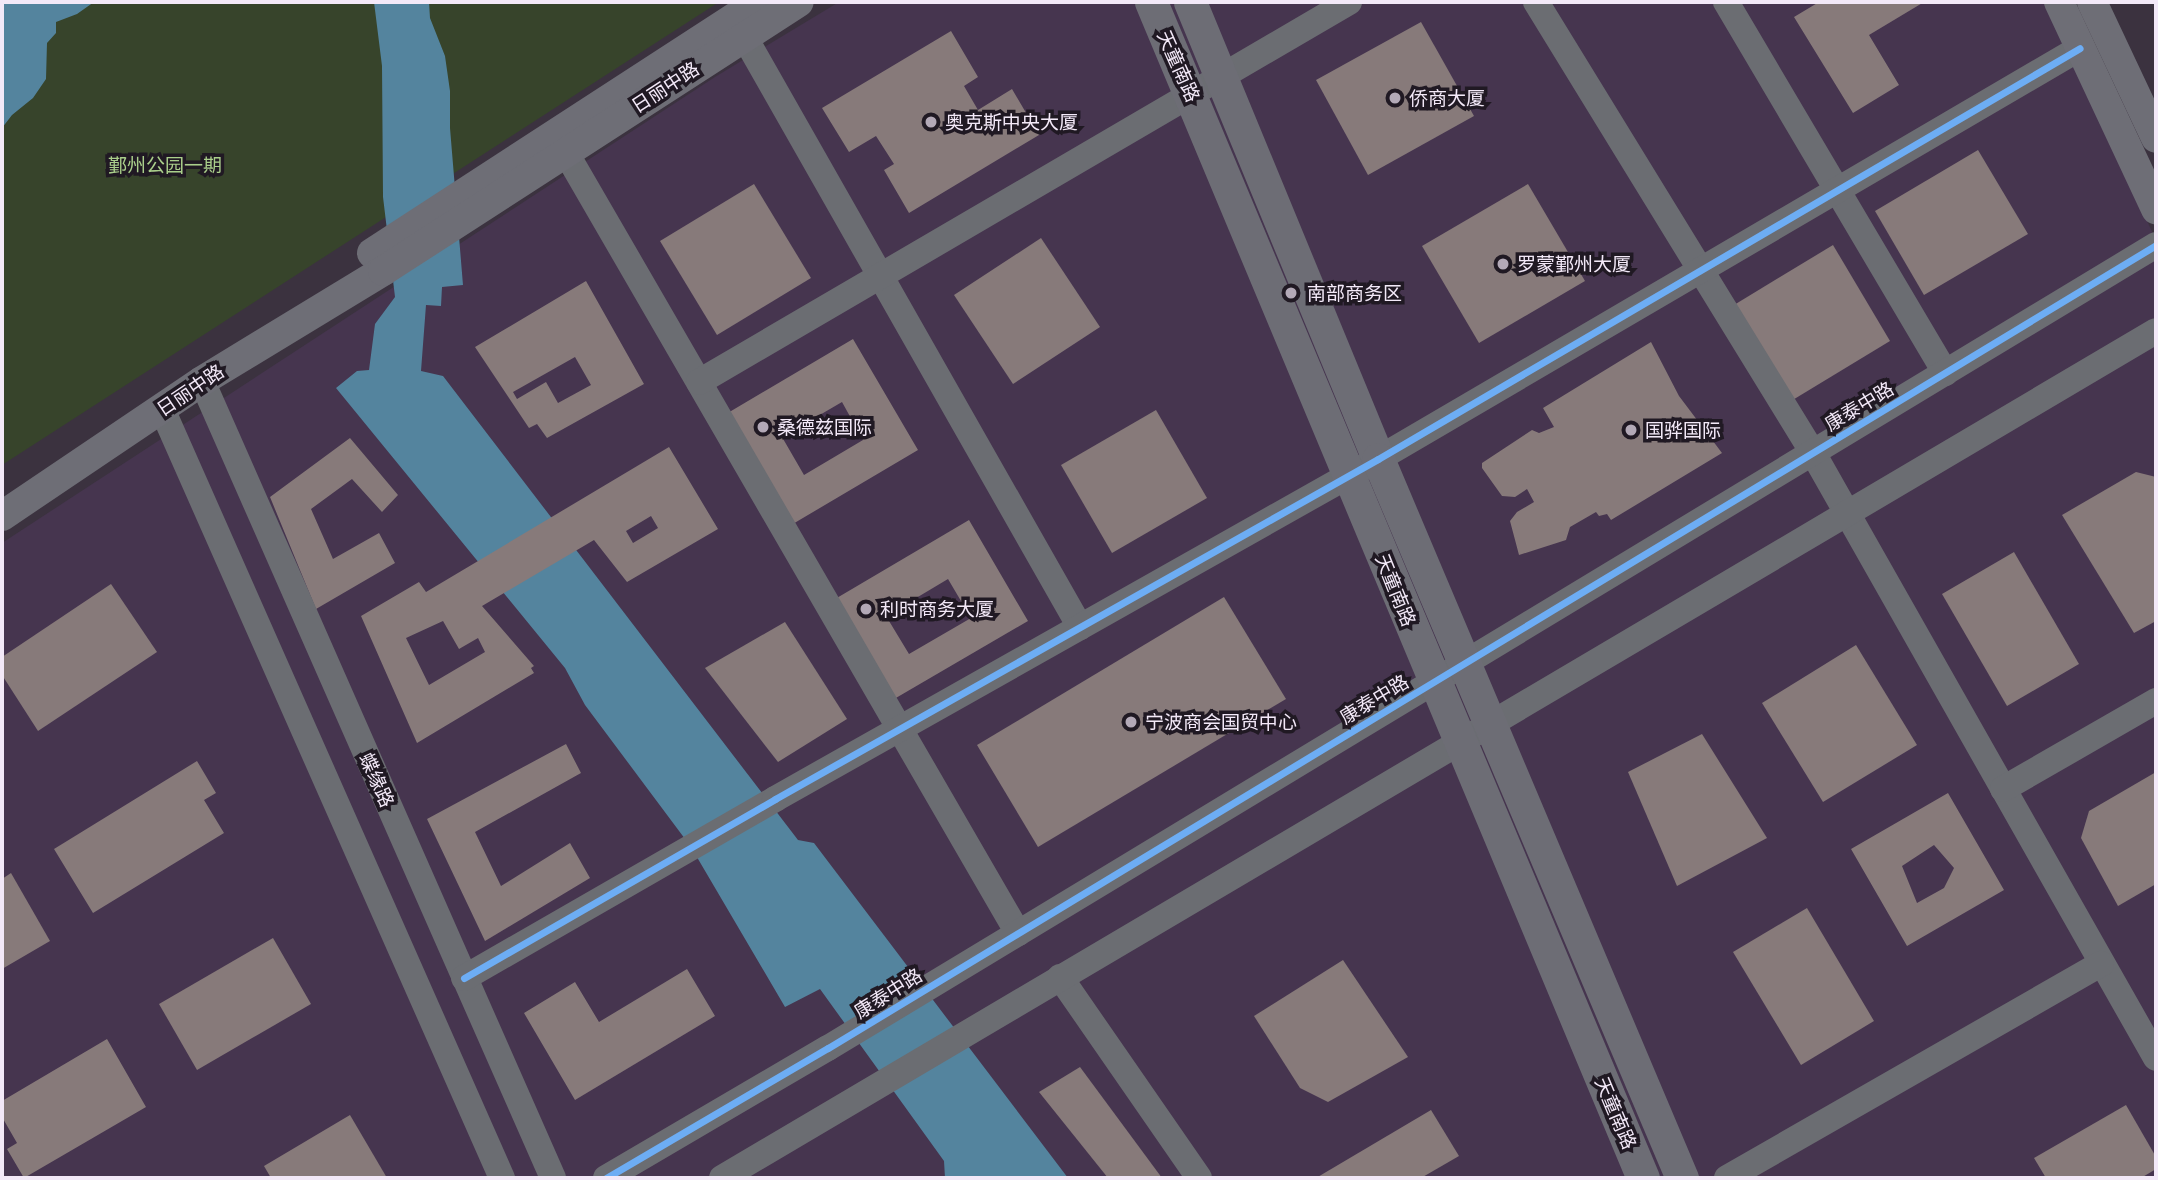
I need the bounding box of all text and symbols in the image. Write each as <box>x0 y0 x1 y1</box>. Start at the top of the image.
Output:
street label: 天童南路 <box>1153 27 1205 105</box>
street label: 日丽中路 <box>627 57 703 117</box>
place label: 侨商大厦 <box>1409 87 1485 109</box>
marker: 侨商大厦 <box>1387 90 1403 106</box>
place label: 奥克斯中央大厦 <box>945 111 1078 133</box>
marker: 奥克斯中央大厦 <box>923 114 939 130</box>
park label: 鄞州公园一期 <box>108 154 222 176</box>
place label: 罗蒙鄞州大厦 <box>1517 253 1631 275</box>
marker: 罗蒙鄞州大厦 <box>1495 256 1511 272</box>
place label: 南部商务区 <box>1307 282 1402 304</box>
marker: 南部商务区 <box>1281 283 1301 303</box>
street label: 日丽中路 <box>152 359 228 421</box>
street label: 康泰中路 <box>1821 377 1897 435</box>
place label: 桑德兹国际 <box>777 416 872 438</box>
marker: 桑德兹国际 <box>755 419 771 435</box>
place label: 国骅国际 <box>1645 419 1721 441</box>
marker: 国骅国际 <box>1623 422 1639 438</box>
street label: 天童南路 <box>1371 550 1421 630</box>
place label: 利时商务大厦 <box>880 598 994 620</box>
marker: 利时商务大厦 <box>858 601 874 617</box>
street label: 康泰中路 <box>1336 670 1412 728</box>
place label: 宁波商会国贸中心 <box>1145 711 1297 733</box>
marker: 宁波商会国贸中心 <box>1123 714 1139 730</box>
street label: 蝶缘路 <box>355 749 399 811</box>
street label: 康泰中路 <box>850 963 926 1023</box>
street label: 天童南路 <box>1591 1074 1641 1152</box>

